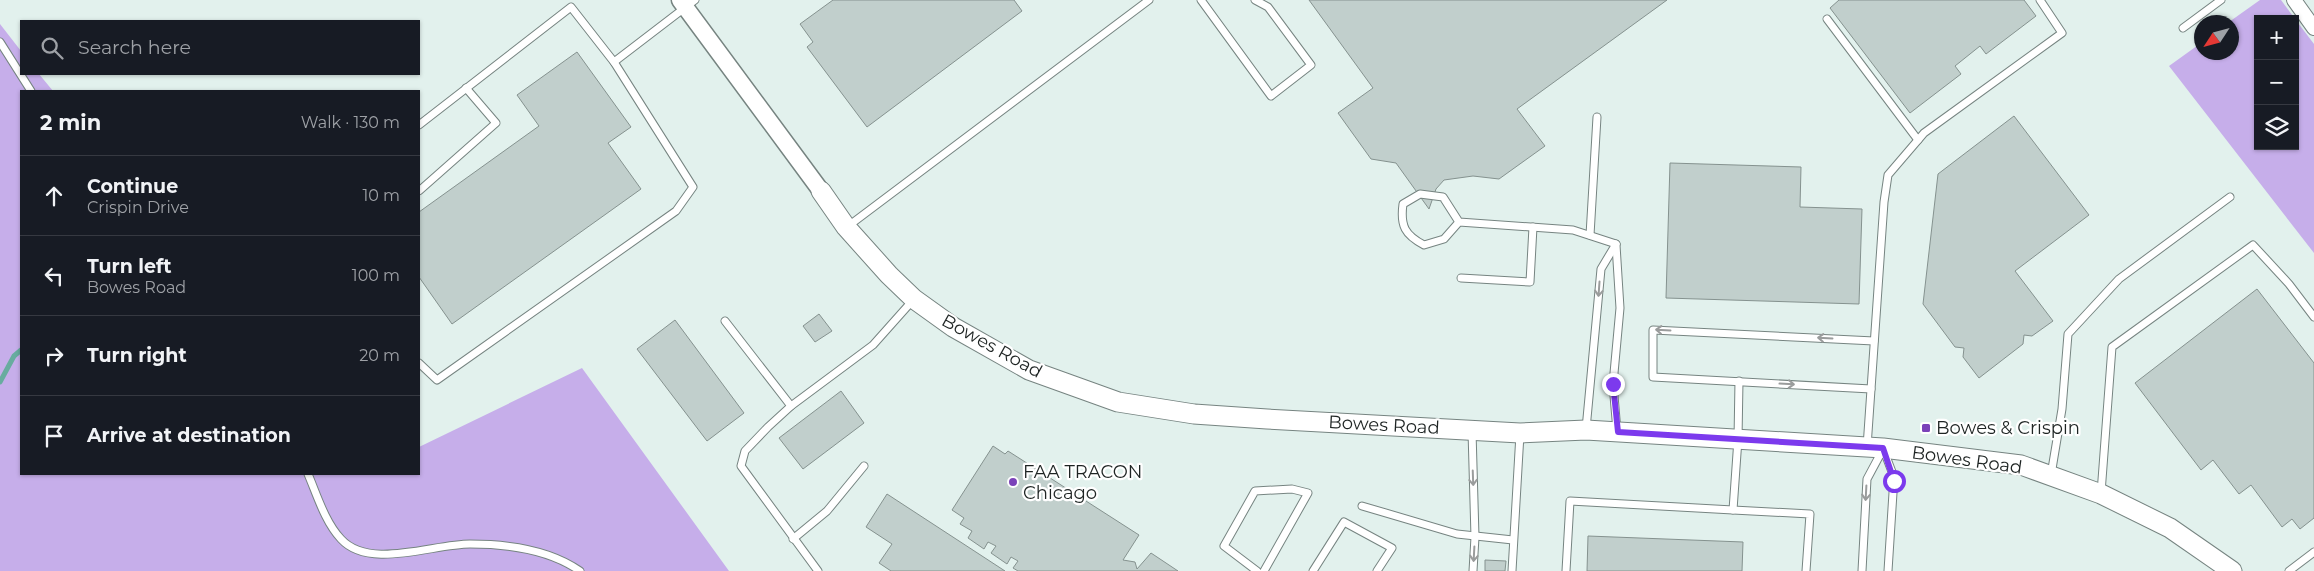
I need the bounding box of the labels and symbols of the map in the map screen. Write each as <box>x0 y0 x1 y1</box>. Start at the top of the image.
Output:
north arrow <box>2194 15 2239 60</box>
one-way arrow <box>1594 281 1604 297</box>
street label: Bowes Road <box>938 309 1046 383</box>
one-way arrow <box>1655 326 1671 335</box>
one-way arrow <box>1818 334 1834 343</box>
route end <box>1602 373 1625 396</box>
one-way arrow <box>1779 379 1795 388</box>
street label: Bowes Road <box>1328 411 1440 439</box>
place label: Bowes & Crispin <box>1936 417 2080 439</box>
marker: Bowes & Crispin <box>1920 422 1932 434</box>
street label: Bowes Road <box>1910 441 2024 479</box>
place label: FAA TRACON Chicago <box>1023 461 1142 504</box>
one-way arrow <box>1469 469 1478 485</box>
route start <box>1883 470 1906 493</box>
marker: FAA TRACON Chicago <box>1007 476 1019 488</box>
one-way arrow <box>1862 485 1871 501</box>
one-way arrow <box>1470 546 1479 562</box>

